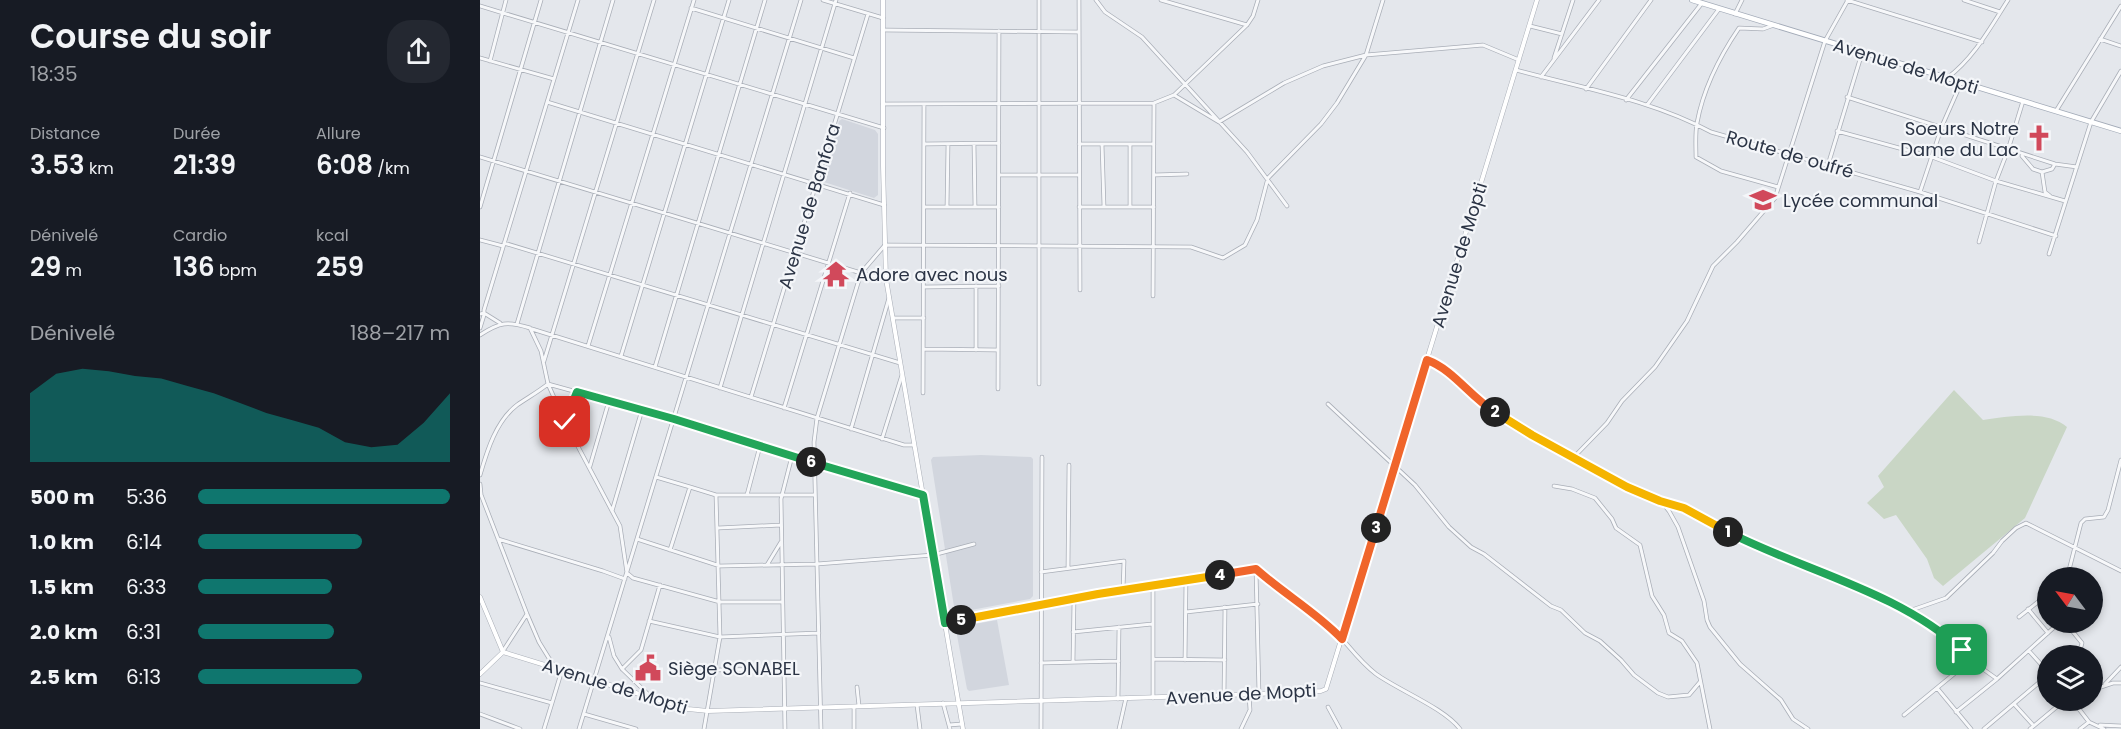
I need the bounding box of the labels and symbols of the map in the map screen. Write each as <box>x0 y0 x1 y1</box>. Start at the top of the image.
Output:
street label: Avenue de Mopti <box>1830 32 1982 100</box>
place label: Soeurs Notre Dame du Lac <box>1900 116 2019 162</box>
street label: Avenue de Banfora <box>772 120 846 292</box>
church icon: Soeurs Notre Dame du Lac <box>2024 123 2054 153</box>
street label: Route de oufré <box>1723 124 1857 184</box>
street label: Avenue de Mopti <box>1425 179 1493 331</box>
school or university icon: Lycée communal <box>1748 185 1778 215</box>
place label: Lycée communal <box>1783 188 1938 213</box>
temple icon: Adore avec nous <box>821 259 851 289</box>
place label: Adore avec nous <box>856 262 1008 287</box>
pin <box>539 396 590 447</box>
pin: 2 <box>1480 397 1510 427</box>
pin: 6 <box>796 447 826 477</box>
pin: 3 <box>1361 513 1391 543</box>
pin: 1 <box>1713 517 1743 547</box>
pin: 4 <box>1205 560 1235 590</box>
north arrow <box>2037 567 2103 633</box>
pin: 5 <box>946 605 976 635</box>
pin <box>1936 624 1987 675</box>
street label: Avenue de Mopti <box>539 652 691 720</box>
public building icon: Siège SONABEL <box>633 653 663 683</box>
place label: Siège SONABEL <box>668 656 800 681</box>
street label: Avenue de Mopti <box>1165 678 1317 710</box>

